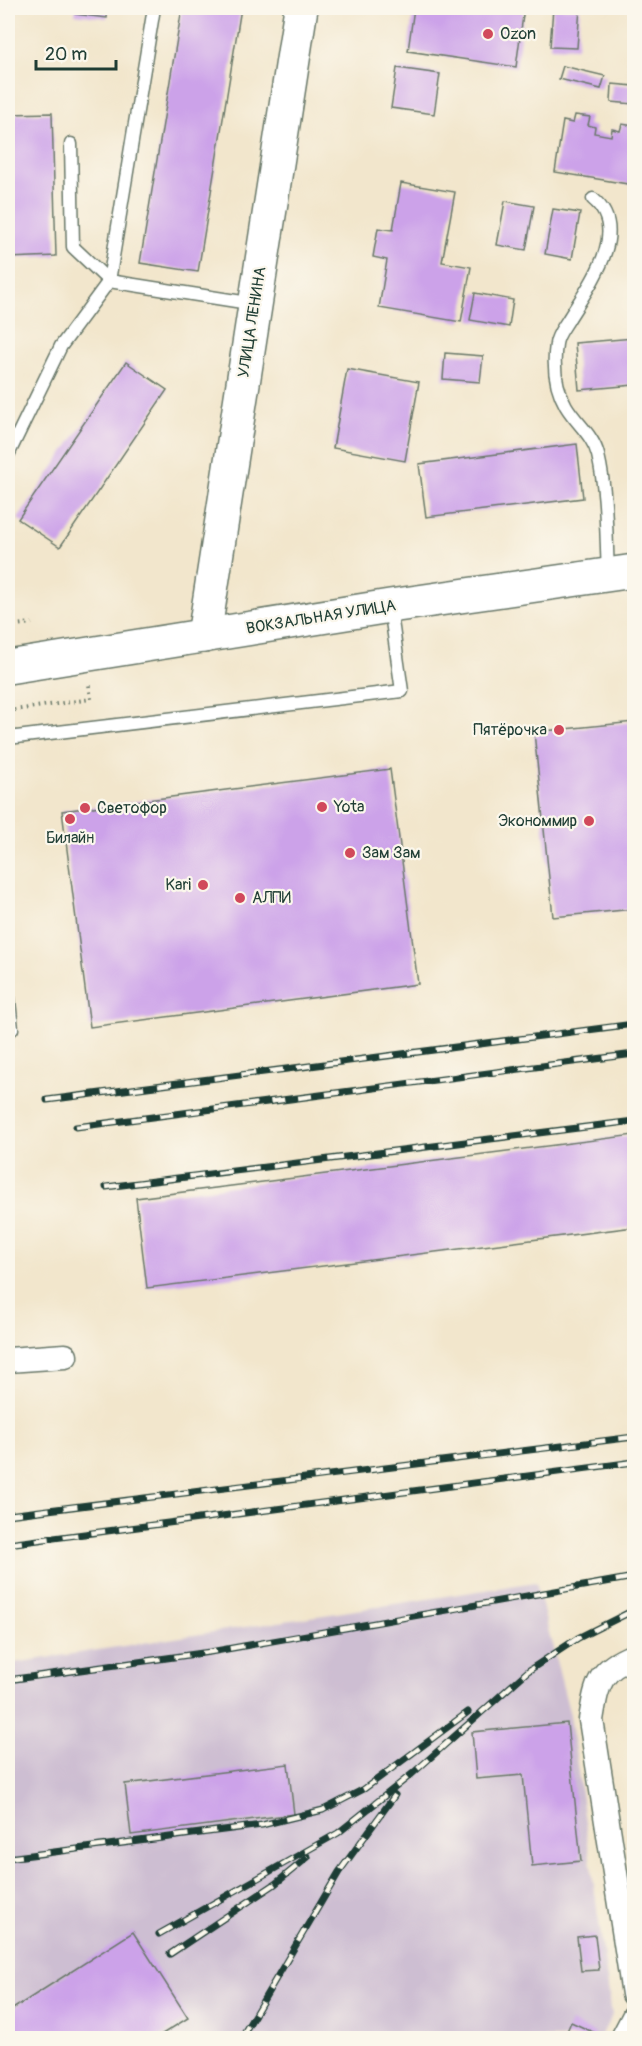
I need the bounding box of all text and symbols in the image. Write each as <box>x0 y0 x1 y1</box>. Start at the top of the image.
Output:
place label: Ozon <box>500 24 536 44</box>
marker: Ozon <box>481 27 495 41</box>
scale bar <box>36 33 116 71</box>
text: 20 m <box>45 43 87 66</box>
street label: УЛИЦА ЛЕНИНА <box>233 265 271 379</box>
street label: ВОКЗАЛЬНАЯ УЛИЦА <box>245 595 397 639</box>
place label: Пятёрочка <box>473 720 547 740</box>
marker: Пятёрочка <box>552 723 566 737</box>
place label: Yota <box>333 797 364 817</box>
place label: Светофор <box>97 798 167 818</box>
marker: Yota <box>315 800 329 814</box>
marker: Светофор <box>78 801 92 815</box>
place label: Экономмир <box>498 811 577 831</box>
marker: Билайн <box>63 812 77 826</box>
marker: Экономмир <box>582 814 596 828</box>
place label: Билайн <box>46 828 94 848</box>
place label: Зам Зам <box>362 843 421 863</box>
marker: Зам Зам <box>343 846 357 860</box>
place label: Kari <box>165 875 191 895</box>
marker: Kari <box>196 878 210 892</box>
place label: АЛПИ <box>252 888 292 908</box>
marker: АЛПИ <box>233 891 247 905</box>

